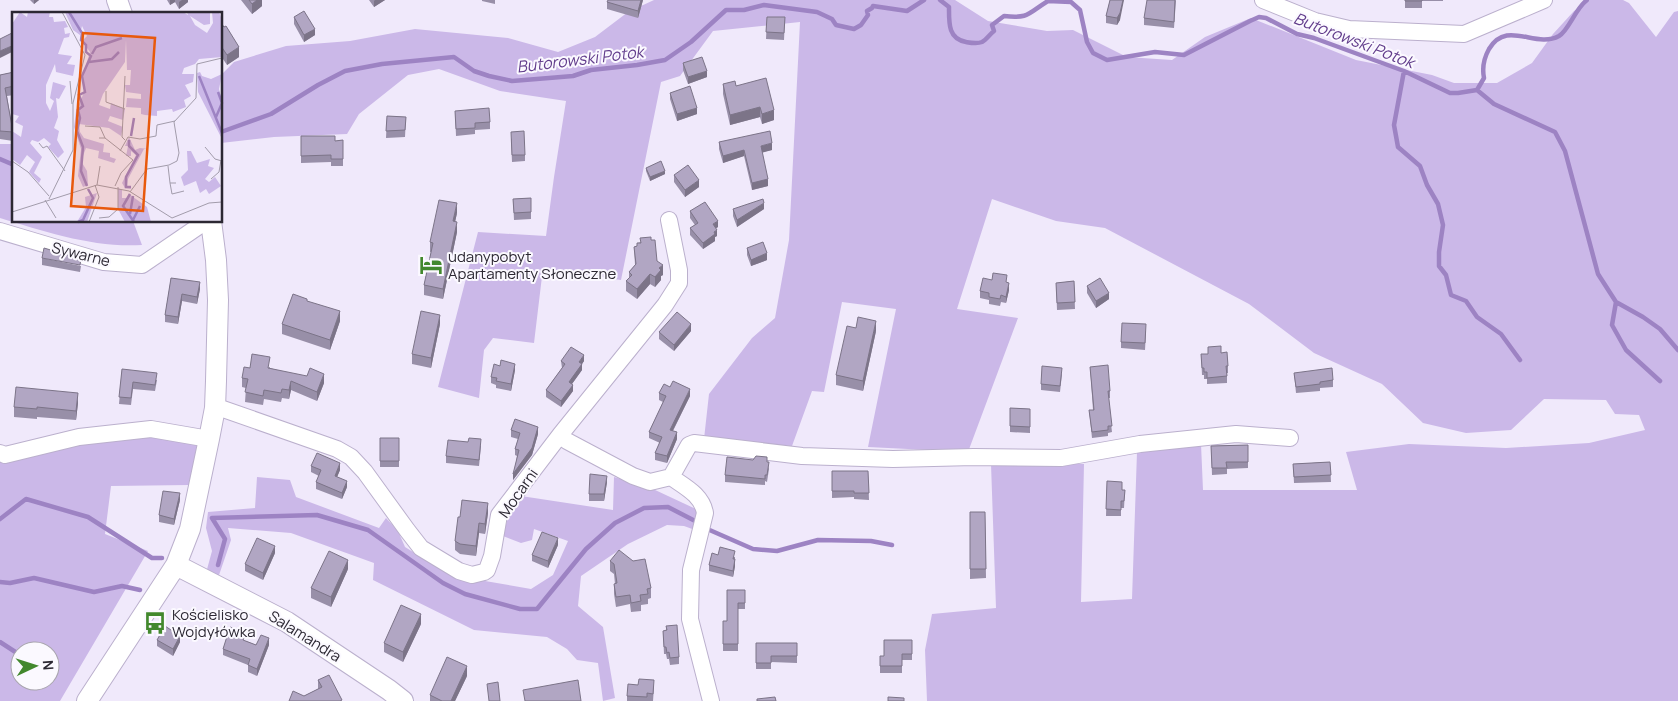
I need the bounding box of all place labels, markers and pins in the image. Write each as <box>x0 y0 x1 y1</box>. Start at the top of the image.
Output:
place label: udanypobyt Apartamenty Słoneczne <box>448 246 616 284</box>
hotel icon: udanypobyt Apartamenty Słoneczne <box>418 252 444 278</box>
place label: Kościelisko Wojdyłówka <box>172 604 255 642</box>
bus stop icon: Kościelisko Wojdyłówka <box>142 610 168 636</box>

